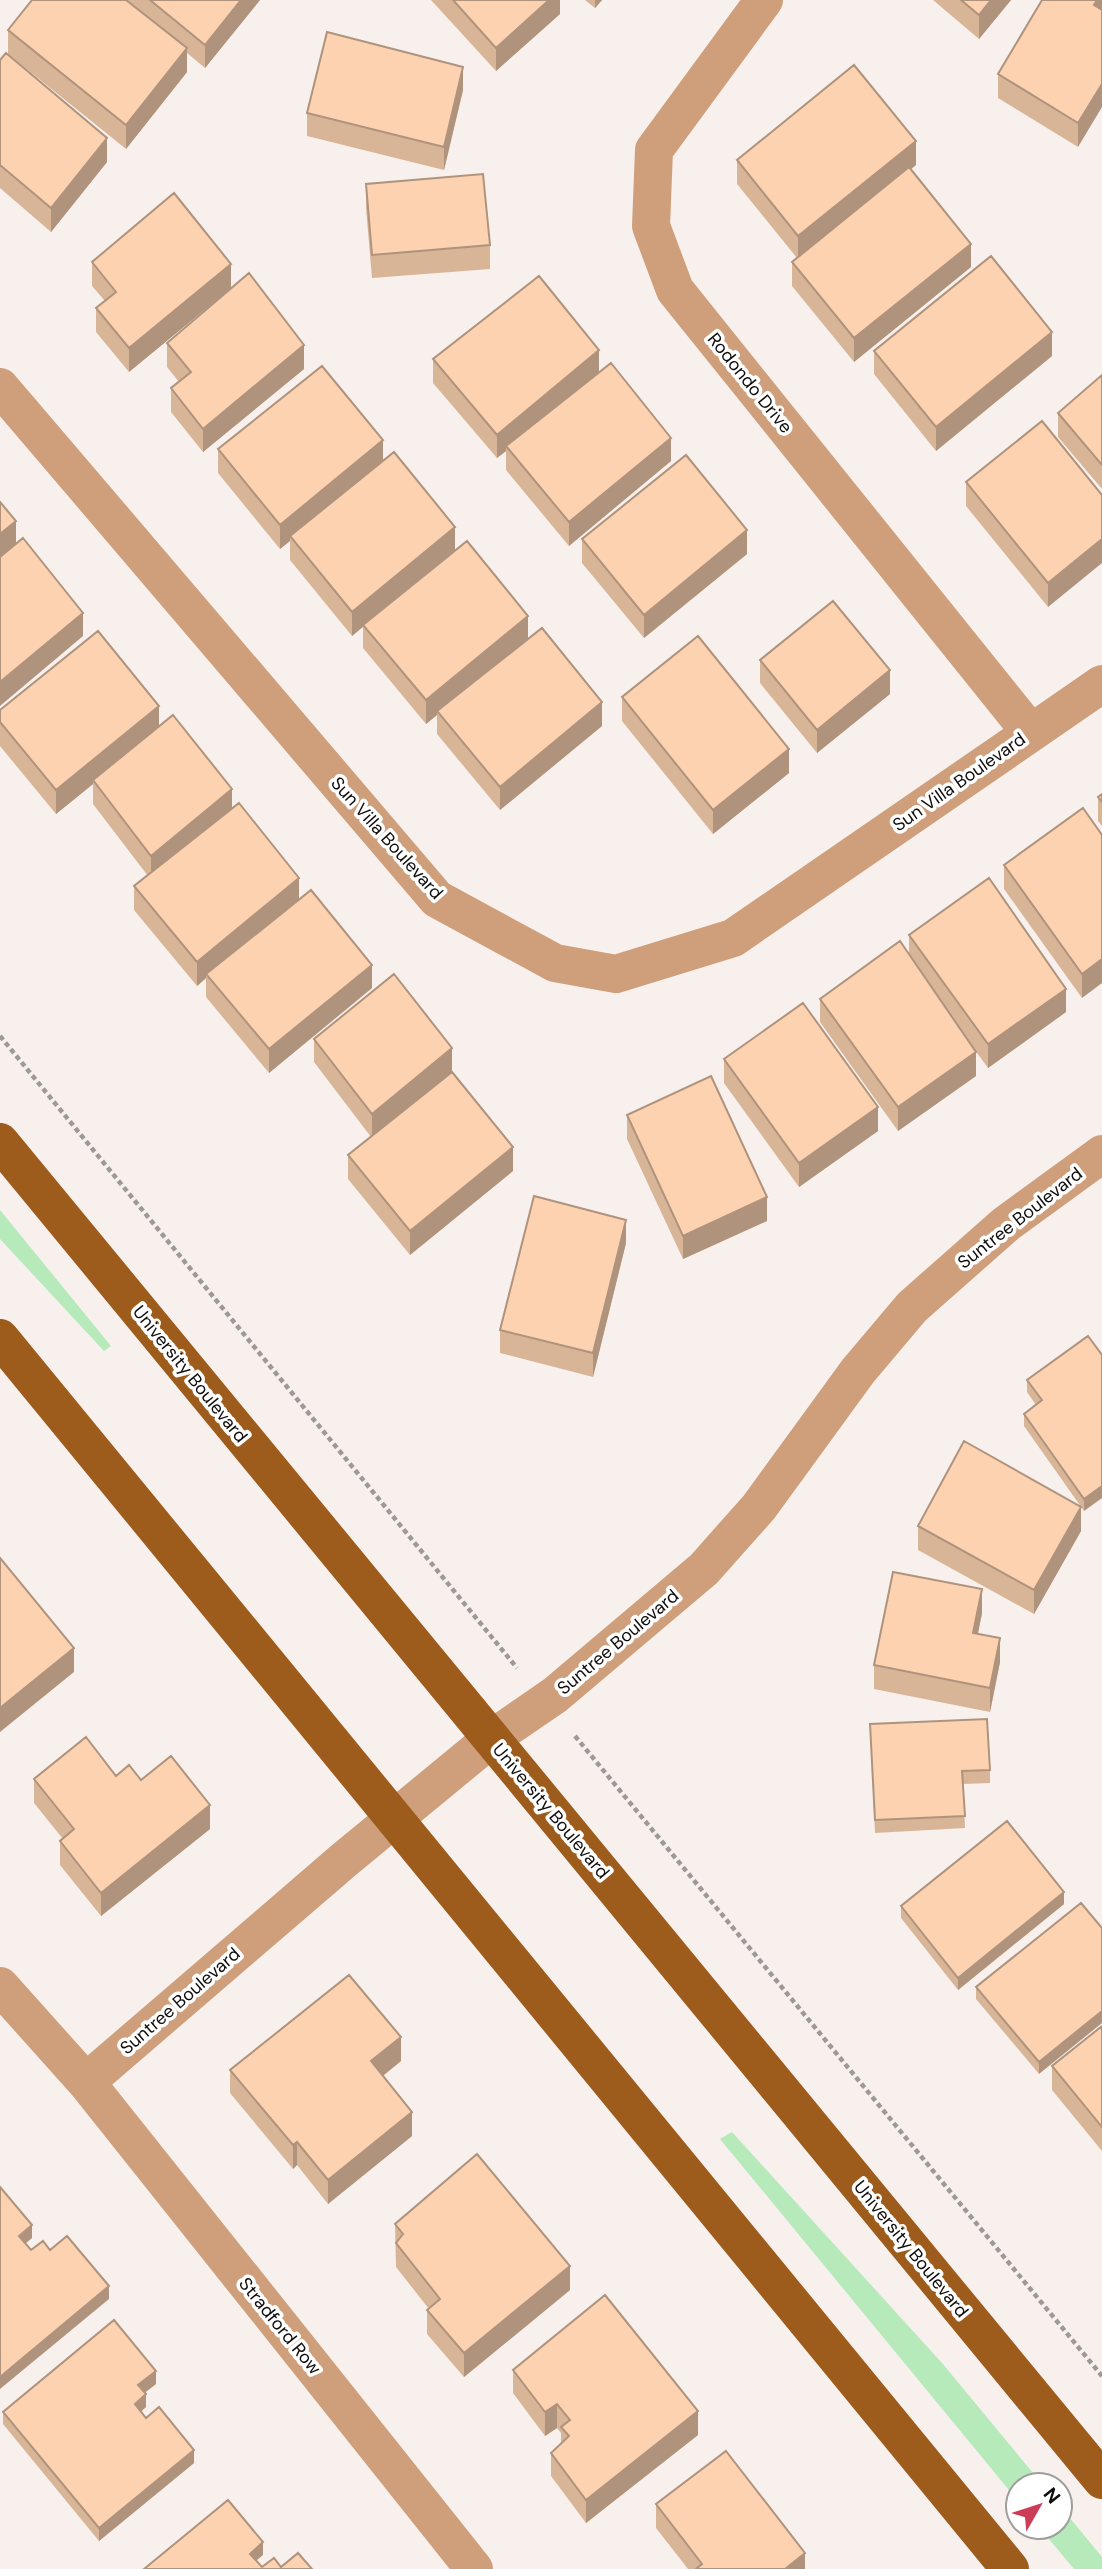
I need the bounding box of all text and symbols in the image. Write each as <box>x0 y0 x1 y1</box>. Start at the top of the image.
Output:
street label: Rodondo Drive <box>702 328 798 438</box>
street label: Sun Villa Boulevard <box>888 727 1030 837</box>
street label: Sun Villa Boulevard <box>326 772 448 904</box>
street label: Suntree Boulevard <box>953 1162 1087 1274</box>
street label: University Boulevard <box>127 1300 253 1448</box>
street label: Suntree Boulevard <box>552 1584 684 1700</box>
street label: University Boulevard <box>487 1738 615 1884</box>
street label: Suntree Boulevard <box>115 1942 245 2060</box>
street label: University Boulevard <box>848 2175 974 2323</box>
street label: Stradford Row <box>233 2272 327 2380</box>
north arrow <box>1004 2471 1074 2541</box>
text: N <box>1038 2482 1066 2509</box>

